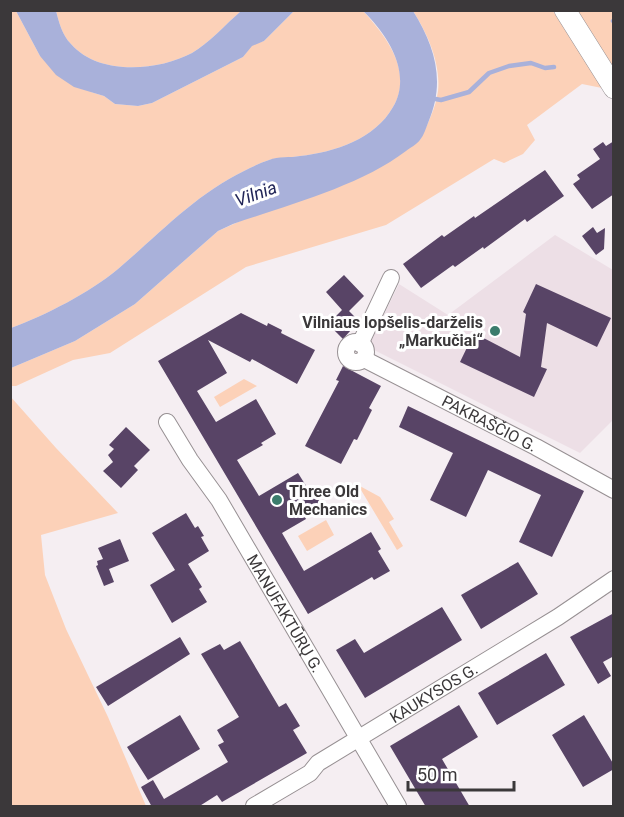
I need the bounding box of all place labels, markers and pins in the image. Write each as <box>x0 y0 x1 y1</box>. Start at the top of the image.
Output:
place label: Vilniaus lopšelis-darželis „Markučiai“ <box>302 313 483 350</box>
marker: Vilniaus lopšelis-darželis „Markučiai“ <box>488 324 502 338</box>
place label: Three Old Mechanics <box>289 482 367 519</box>
marker: Three Old Mechanics <box>270 493 284 507</box>

